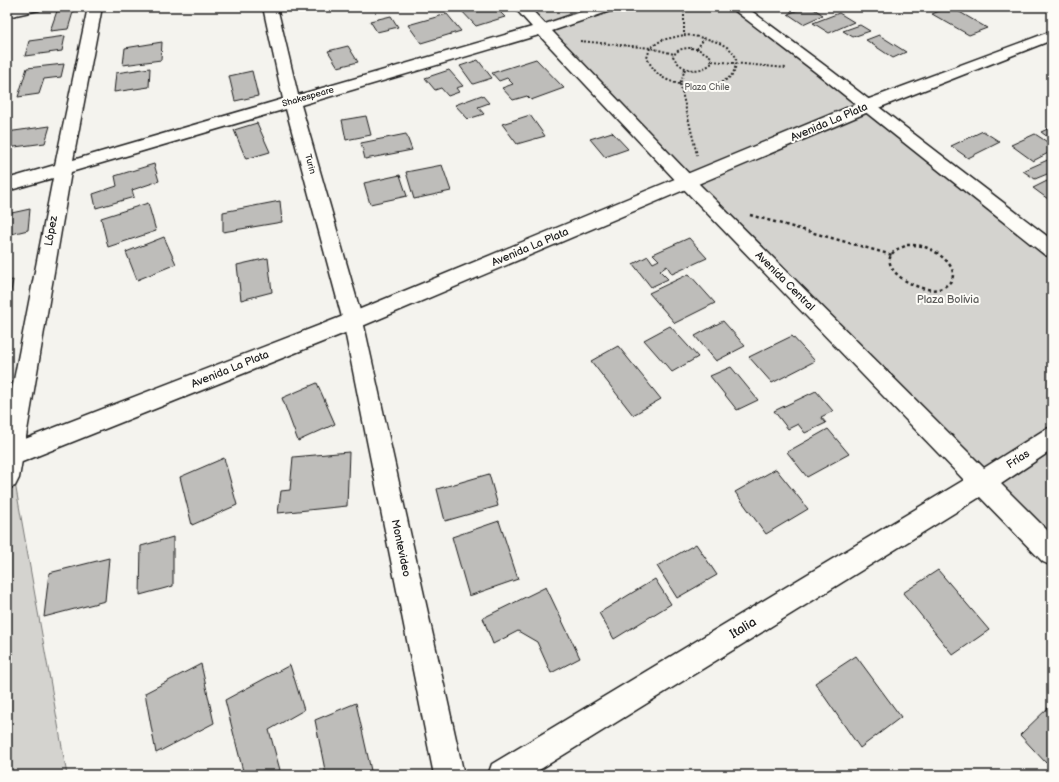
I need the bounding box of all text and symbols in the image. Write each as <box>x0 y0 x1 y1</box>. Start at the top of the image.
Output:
park label: Plaza Chile <box>684 82 730 93</box>
street label: Shakespeare <box>281 84 336 110</box>
street label: Avenida La Plata <box>789 100 869 144</box>
street label: Turin <box>302 153 318 175</box>
street label: López <box>42 214 60 247</box>
street label: Avenida La Plata <box>490 225 570 269</box>
street label: Avenida Central <box>753 249 817 313</box>
park label: Plaza Bolivia <box>917 293 979 306</box>
street label: Avenida La Plata <box>189 348 271 390</box>
street label: Frías <box>1004 446 1032 471</box>
street label: Montevideo <box>389 518 413 578</box>
street label: Italia <box>727 614 759 642</box>

